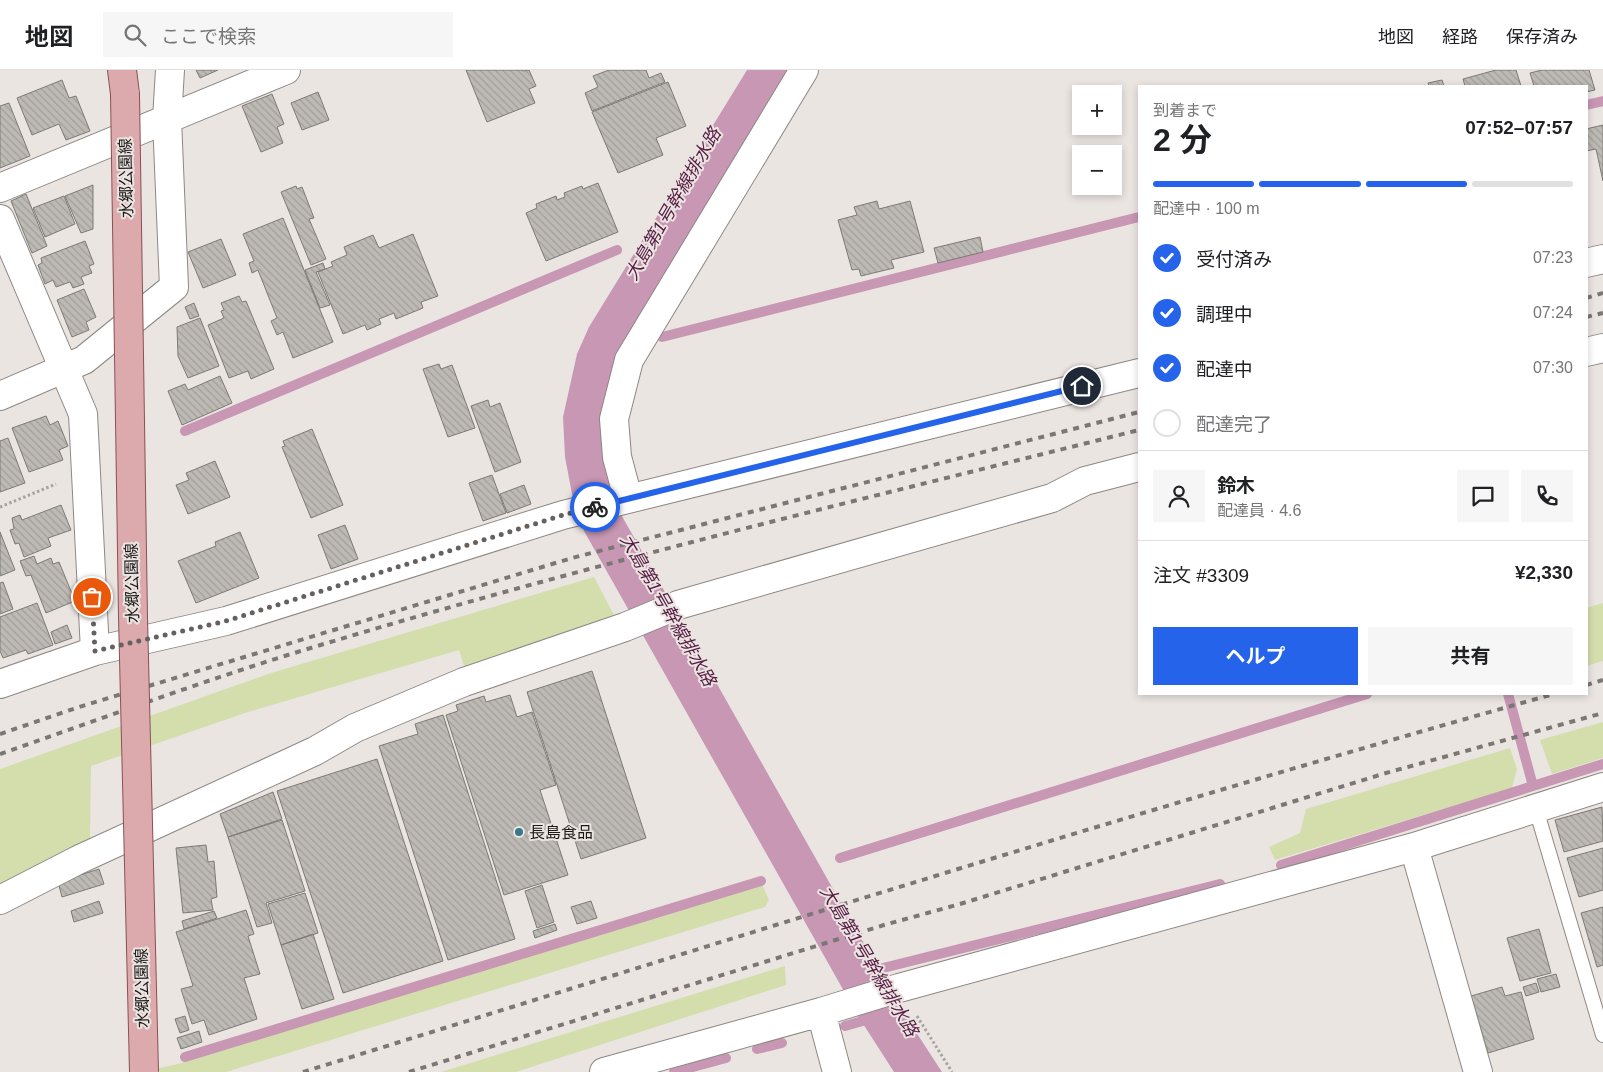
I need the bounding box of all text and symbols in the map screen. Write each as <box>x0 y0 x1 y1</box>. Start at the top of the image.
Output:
search box <box>103 12 453 57</box>
icon: search <box>121 21 149 49</box>
text: 地図 <box>25 23 73 50</box>
text: ここで検索 <box>161 26 256 47</box>
text: 地図 <box>1378 27 1414 47</box>
text: 経路 <box>1442 27 1478 47</box>
text: 保存済み <box>1506 27 1578 47</box>
map controls <box>1072 85 1122 195</box>
button: + <box>1072 85 1122 135</box>
text: 到着まで <box>1153 102 1217 119</box>
text: 07:52–07:57 <box>1465 117 1573 138</box>
text: 2 分 <box>1153 122 1212 158</box>
water label: 大島第1号幹線排水路 <box>621 123 726 283</box>
street label: 水郷公園線 <box>117 138 135 218</box>
button: − <box>1072 145 1122 195</box>
text: 配達中 · 100 m <box>1153 200 1260 217</box>
icon: check <box>1153 244 1181 272</box>
text: 受付済み <box>1196 249 1272 270</box>
text: 07:23 <box>1533 249 1573 266</box>
icon: check <box>1153 299 1181 327</box>
text: 調理中 <box>1196 304 1253 325</box>
text: 07:24 <box>1533 304 1573 321</box>
icon: check <box>1153 354 1181 382</box>
text: 配達中 <box>1196 359 1253 380</box>
text: 07:30 <box>1533 359 1573 376</box>
pin <box>1061 365 1103 407</box>
icon: home <box>1068 372 1096 400</box>
text: 配達完了 <box>1196 414 1272 435</box>
button: person <box>1153 470 1205 522</box>
button: chat <box>1457 470 1509 522</box>
button: phone <box>1521 470 1573 522</box>
text: 鈴木 <box>1217 475 1255 496</box>
courier <box>570 482 620 532</box>
icon: bike <box>581 493 609 521</box>
text: 配達員 · 4.6 <box>1217 502 1301 519</box>
water label: 大島第1号幹線排水路 <box>616 531 721 691</box>
street label: 水郷公園線 <box>123 543 141 623</box>
text: ¥2,330 <box>1515 562 1573 583</box>
text: 注文 #3309 <box>1153 565 1249 586</box>
pin <box>71 576 113 618</box>
icon: bag <box>78 583 106 611</box>
button: ヘルプ <box>1153 627 1358 685</box>
button: 共有 <box>1368 627 1573 685</box>
place label: 長島食品 <box>529 824 593 841</box>
marker: 長島食品 <box>513 826 525 838</box>
water label: 大島第1号幹線排水路 <box>816 882 923 1042</box>
street label: 水郷公園線 <box>133 948 151 1028</box>

